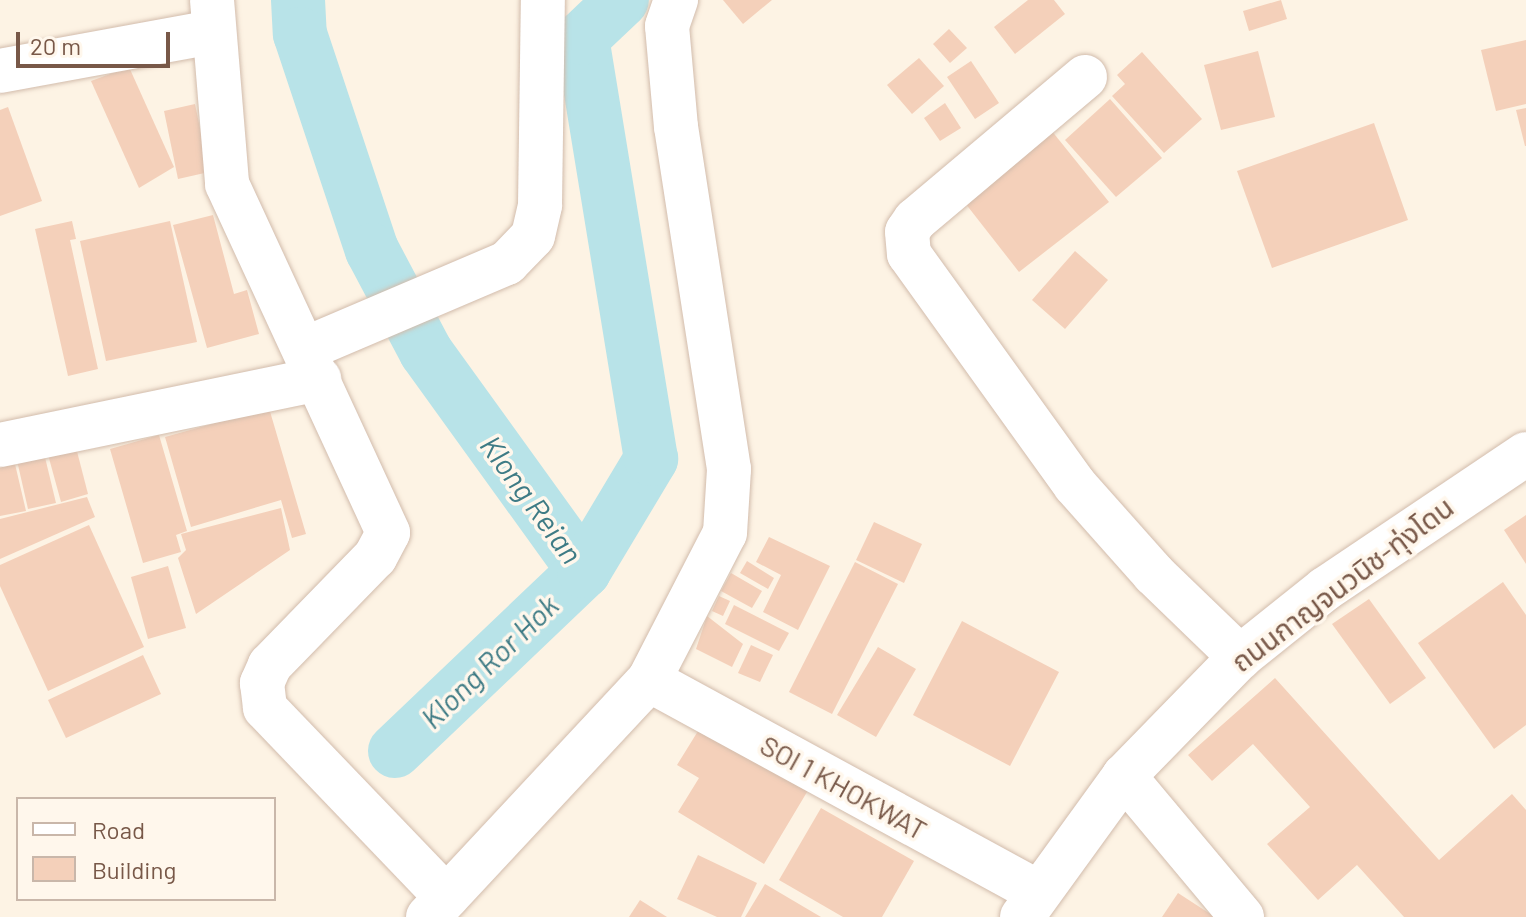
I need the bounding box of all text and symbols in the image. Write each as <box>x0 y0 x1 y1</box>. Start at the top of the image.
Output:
scale bar <box>20 16 174 66</box>
text: 20 m <box>30 31 81 60</box>
water label: Klong Reian <box>473 428 591 570</box>
street label: ถนนกาญจนวนิช-ทุ่งโดน <box>1224 490 1460 678</box>
water label: Klong Ror Hok <box>413 587 565 735</box>
street label: SOI 1 KHOKWAT <box>755 727 933 847</box>
legend <box>16 797 276 901</box>
text: Road <box>92 815 145 844</box>
text: Building <box>92 855 176 884</box>

